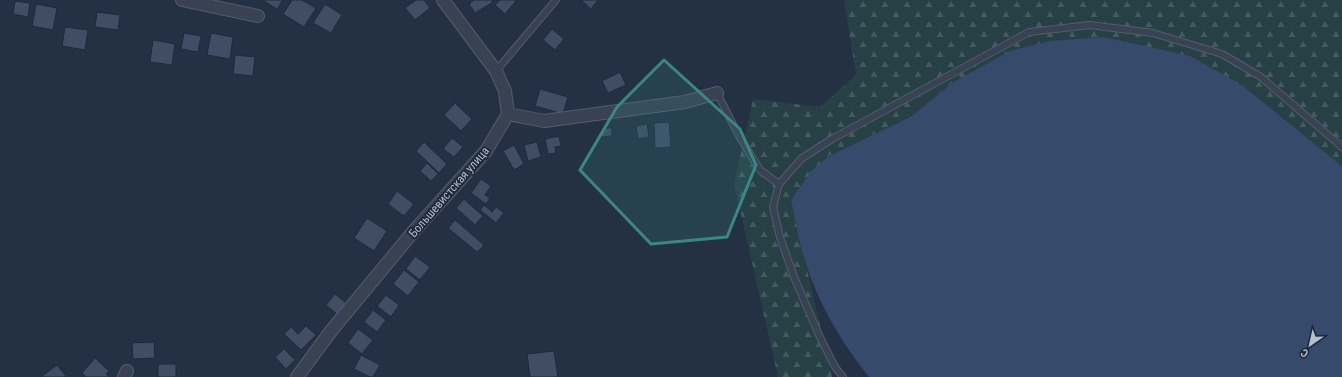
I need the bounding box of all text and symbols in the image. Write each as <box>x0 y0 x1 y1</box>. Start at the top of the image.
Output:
street label: Большевистская улица <box>406 144 492 240</box>
north arrow <box>1290 325 1330 365</box>
text: С <box>1298 346 1311 360</box>

